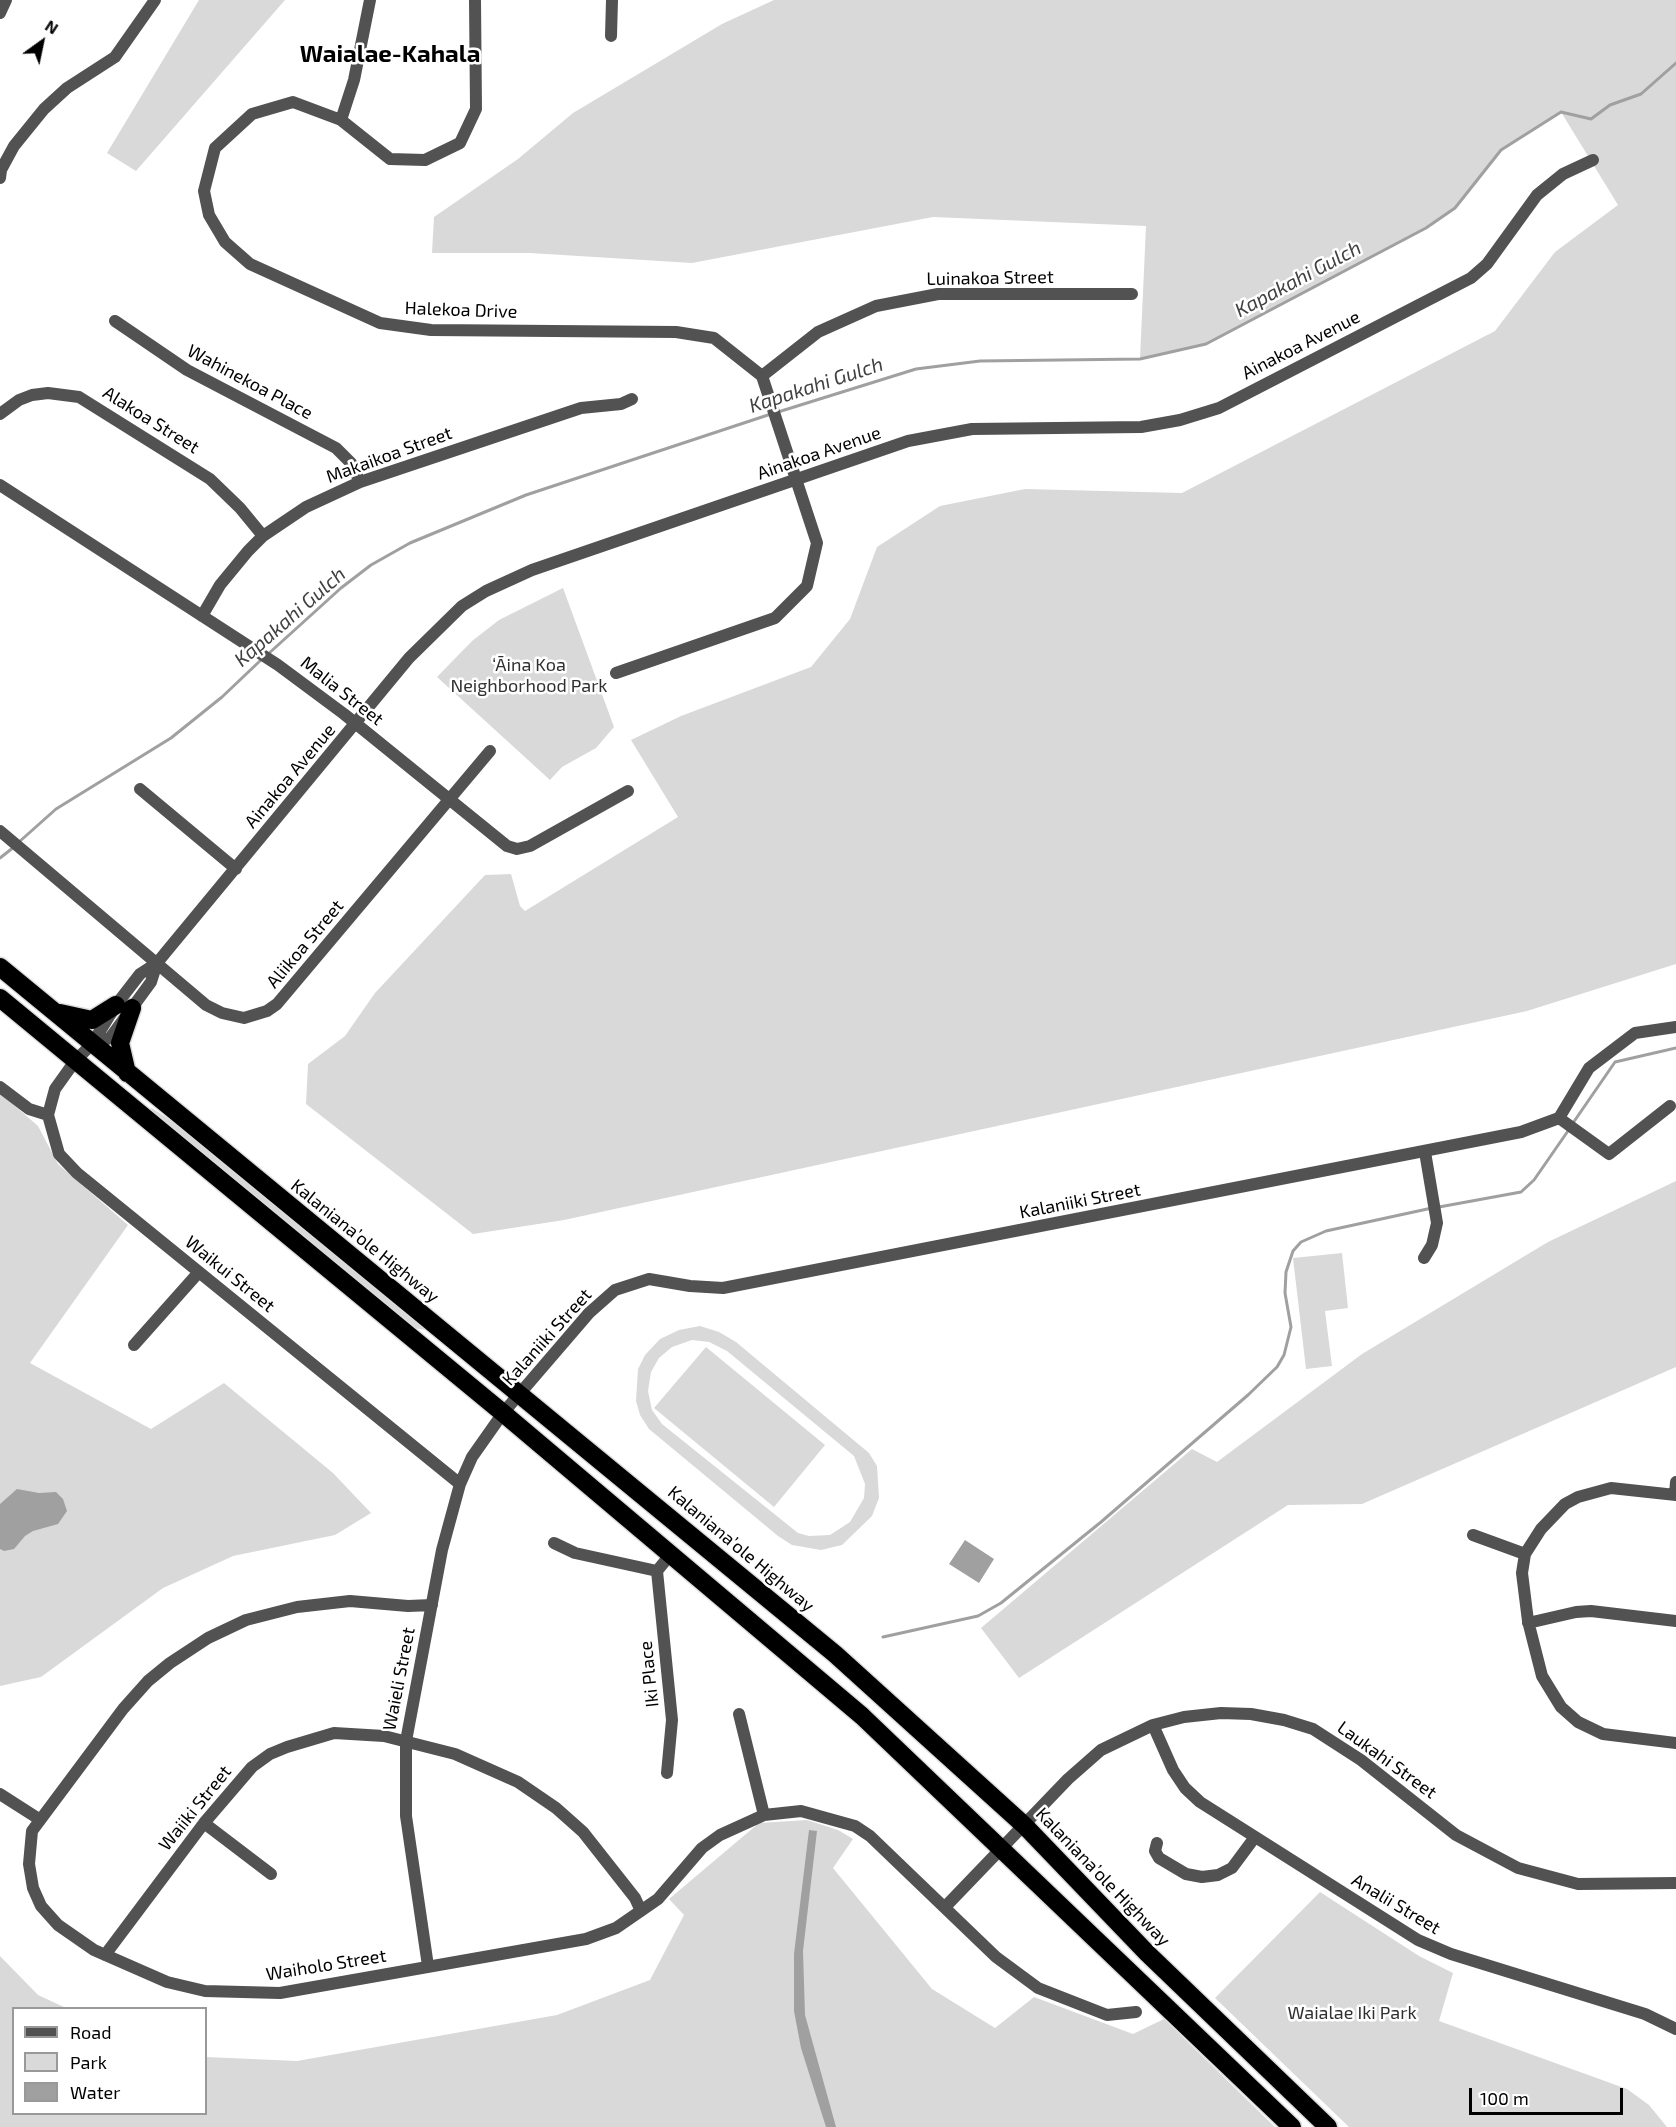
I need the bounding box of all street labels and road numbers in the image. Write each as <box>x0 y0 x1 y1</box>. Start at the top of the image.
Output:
street label: Luinakoa Street <box>926 266 1054 290</box>
street label: Halekoa Drive <box>404 297 518 323</box>
street label: Ainakoa Avenue <box>1238 306 1364 384</box>
street label: Wahinekoa Place <box>184 340 316 424</box>
street label: Alakoa Street <box>99 382 203 458</box>
street label: Makaikoa Street <box>323 422 455 488</box>
street label: Ainakoa Avenue <box>754 422 884 484</box>
street label: Malia Street <box>296 652 388 730</box>
street label: Ainakoa Avenue <box>240 720 340 832</box>
street label: Aliikoa Street <box>262 895 348 993</box>
street label: Kalaniana’ole Highway <box>287 1175 443 1307</box>
street label: Kalaniiki Street <box>1018 1179 1142 1223</box>
street label: Waikui Street <box>181 1231 279 1317</box>
street label: Kalaniiki Street <box>498 1284 596 1390</box>
street label: Kalaniana’ole Highway <box>663 1481 819 1617</box>
street label: Waieli Street <box>378 1626 420 1732</box>
street label: Iki Place <box>635 1640 663 1708</box>
street label: Laukahi Street <box>1333 1717 1441 1803</box>
street label: Waiiki Street <box>154 1761 236 1855</box>
street label: Kalaniana’ole Highway <box>1031 1803 1175 1951</box>
street label: Analii Street <box>1348 1869 1444 1939</box>
street label: Waiholo Street <box>264 1945 388 1985</box>

